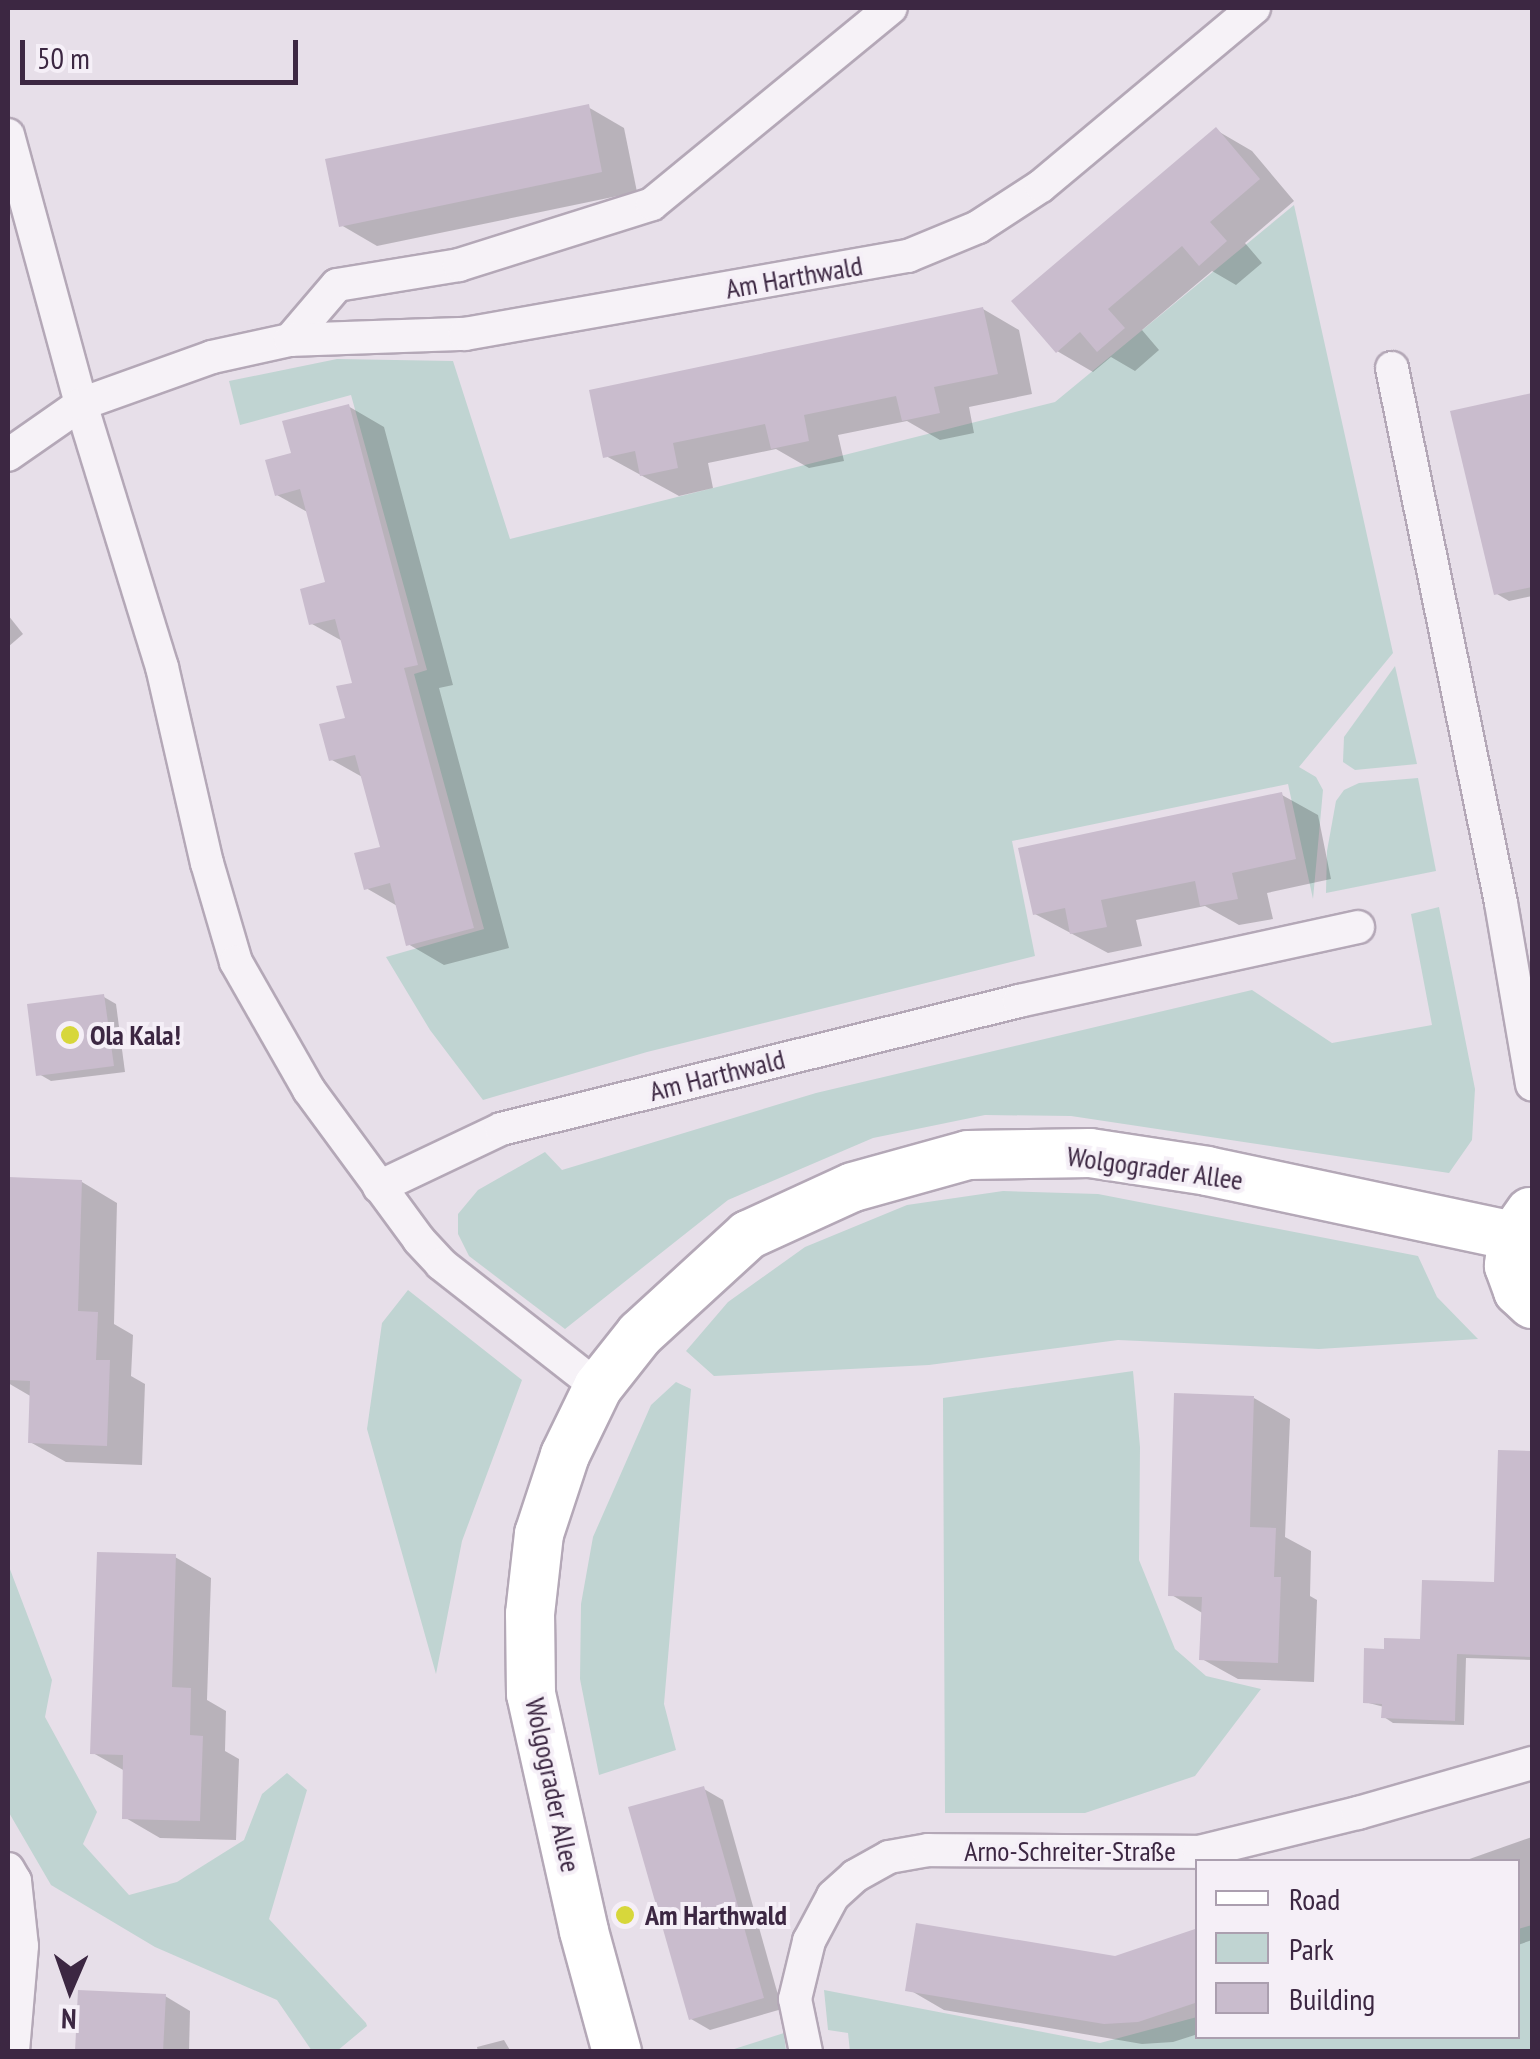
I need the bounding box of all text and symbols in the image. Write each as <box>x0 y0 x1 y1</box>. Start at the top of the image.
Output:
scale bar <box>25 20 302 82</box>
text: 50 m <box>37 38 90 77</box>
street label: Am Harthwald <box>723 248 865 306</box>
place label: Ola Kala! <box>90 1018 181 1052</box>
marker: Ola Kala! <box>59 1024 81 1046</box>
street label: Am Harthwald <box>646 1042 788 1108</box>
street label: Wolgograder Allee <box>1064 1139 1246 1197</box>
street label: Wolgograder Allee <box>518 1694 588 1876</box>
street label: Arno-Schreiter-Straße <box>964 1834 1176 1868</box>
legend <box>1195 1859 1520 2039</box>
text: Road <box>1289 1879 1340 1918</box>
place label: Am Harthwald <box>645 1898 787 1932</box>
marker: Am Harthwald <box>614 1904 636 1926</box>
text: Park <box>1289 1929 1334 1968</box>
north arrow <box>20 1939 120 2039</box>
text: Building <box>1289 1979 1375 2018</box>
text: N <box>61 2001 77 2038</box>

